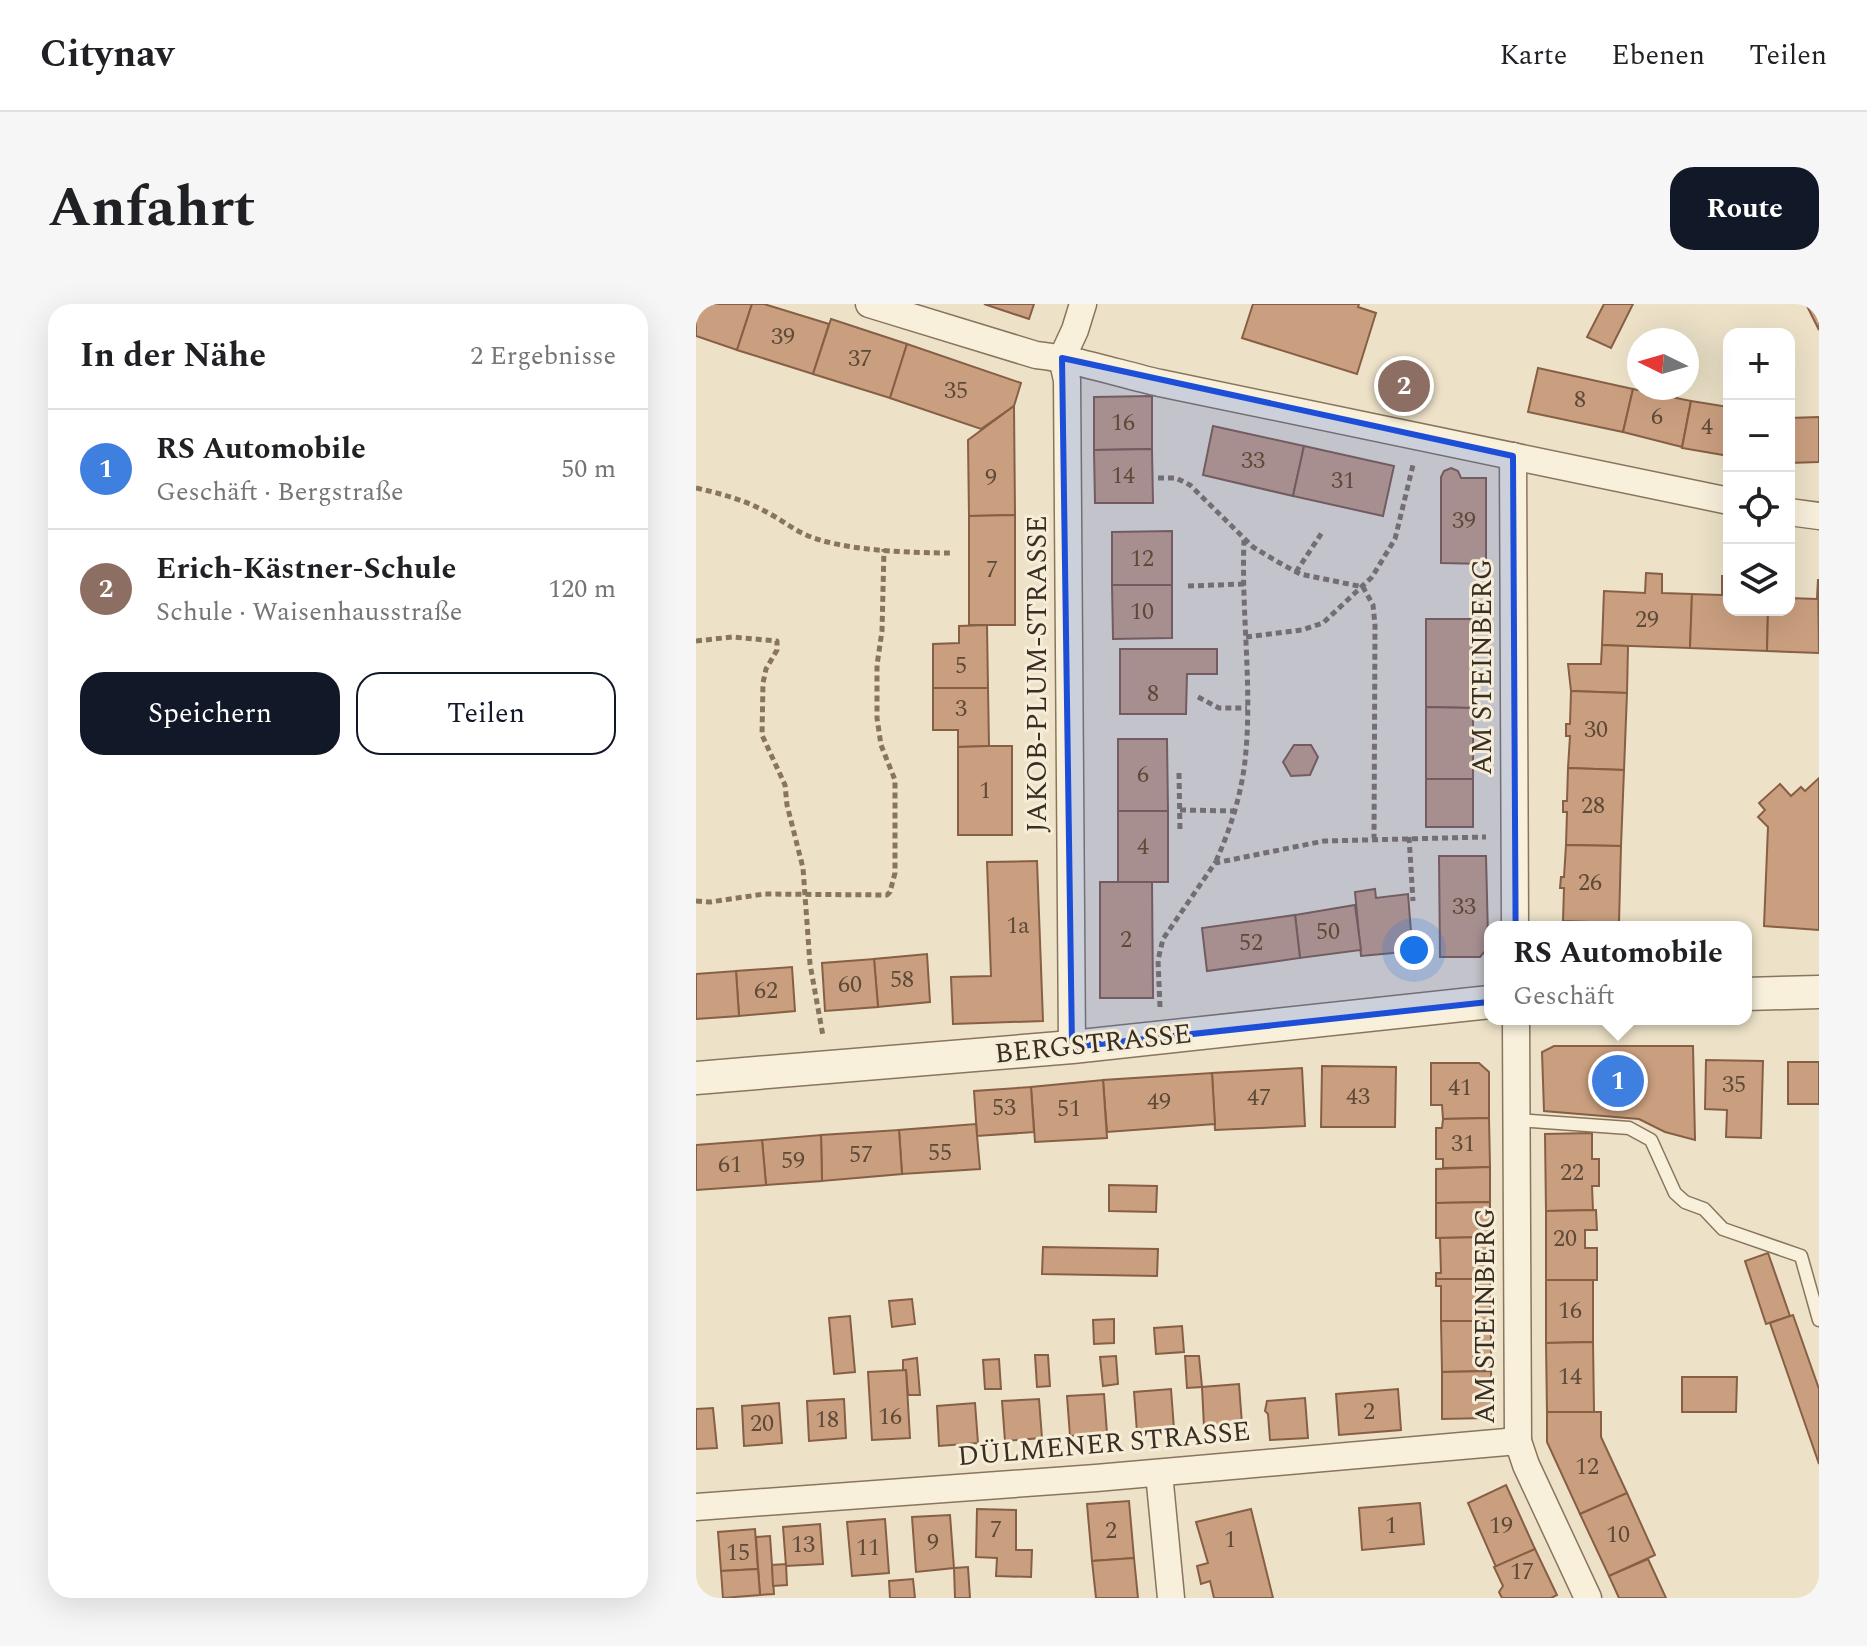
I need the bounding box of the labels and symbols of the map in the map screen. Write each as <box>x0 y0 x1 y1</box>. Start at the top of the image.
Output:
house number: 39 <box>771 319 795 355</box>
north arrow <box>1627 328 1699 400</box>
house number: 37 <box>848 341 872 377</box>
pin: 2 <box>1378 356 1430 416</box>
house number: 35 <box>944 373 968 409</box>
house number: 8 <box>1574 382 1586 418</box>
house number: 6 <box>1651 399 1663 435</box>
house number: 16 <box>1111 405 1135 441</box>
house number: 4 <box>1701 409 1713 445</box>
house number: 33 <box>1241 443 1265 479</box>
house number: 14 <box>1111 458 1135 494</box>
house number: 9 <box>985 460 997 496</box>
house number: 31 <box>1331 463 1355 499</box>
house number: 39 <box>1452 503 1476 539</box>
street label: JAKOB-PLUM-STRASSE <box>1016 515 1059 833</box>
house number: 12 <box>1130 541 1154 577</box>
house number: 7 <box>986 552 998 588</box>
street label: AM STEINBERG <box>1461 559 1504 775</box>
house number: 10 <box>1130 594 1154 630</box>
house number: 29 <box>1635 602 1659 638</box>
house number: 5 <box>955 648 967 684</box>
house number: 8 <box>1147 676 1159 712</box>
house number: 3 <box>955 691 967 727</box>
house number: 30 <box>1584 712 1608 748</box>
house number: 6 <box>1137 757 1149 793</box>
house number: 1 <box>979 773 991 809</box>
house number: 28 <box>1581 788 1605 824</box>
house number: 4 <box>1137 829 1149 865</box>
house number: 26 <box>1578 865 1602 901</box>
house number: 33 <box>1452 889 1476 925</box>
house number: 1a <box>1006 908 1030 944</box>
house number: 50 <box>1316 914 1340 950</box>
house number: 2 <box>1120 922 1132 958</box>
house number: 52 <box>1239 925 1263 961</box>
your location <box>1394 930 1434 970</box>
house number: 58 <box>890 962 914 998</box>
house number: 60 <box>838 967 862 1003</box>
house number: 62 <box>754 973 778 1009</box>
street label: BERGSTRASSE <box>992 1012 1194 1076</box>
pin: 1 <box>1592 1051 1644 1111</box>
house number: 35 <box>1722 1067 1746 1103</box>
house number: 41 <box>1448 1070 1472 1106</box>
house number: 43 <box>1346 1079 1370 1115</box>
house number: 47 <box>1247 1080 1271 1116</box>
house number: 49 <box>1147 1084 1171 1120</box>
house number: 53 <box>992 1090 1016 1126</box>
house number: 51 <box>1057 1091 1081 1127</box>
house number: 31 <box>1451 1126 1475 1162</box>
house number: 55 <box>928 1135 952 1171</box>
house number: 57 <box>849 1137 873 1173</box>
house number: 59 <box>781 1143 805 1179</box>
house number: 61 <box>718 1147 742 1183</box>
house number: 22 <box>1560 1155 1584 1191</box>
street label: AM STEINBERG <box>1464 1208 1507 1424</box>
house number: 20 <box>1553 1221 1577 1257</box>
house number: 16 <box>1558 1293 1582 1329</box>
house number: 14 <box>1558 1359 1582 1395</box>
house number: 2 <box>1363 1394 1375 1430</box>
house number: 16 <box>878 1399 902 1435</box>
house number: 18 <box>815 1402 839 1438</box>
house number: 20 <box>750 1406 774 1442</box>
street label: DÜLMENER STRASSE <box>956 1410 1252 1478</box>
house number: 12 <box>1575 1449 1599 1485</box>
house number: 1 <box>1385 1508 1397 1544</box>
house number: 19 <box>1489 1508 1513 1544</box>
house number: 7 <box>990 1512 1002 1548</box>
house number: 2 <box>1105 1513 1117 1549</box>
house number: 10 <box>1606 1517 1630 1553</box>
house number: 1 <box>1224 1522 1236 1558</box>
house number: 9 <box>927 1525 939 1561</box>
house number: 13 <box>791 1527 815 1563</box>
house number: 11 <box>856 1530 880 1566</box>
house number: 15 <box>726 1535 750 1571</box>
house number: 17 <box>1510 1554 1534 1590</box>

